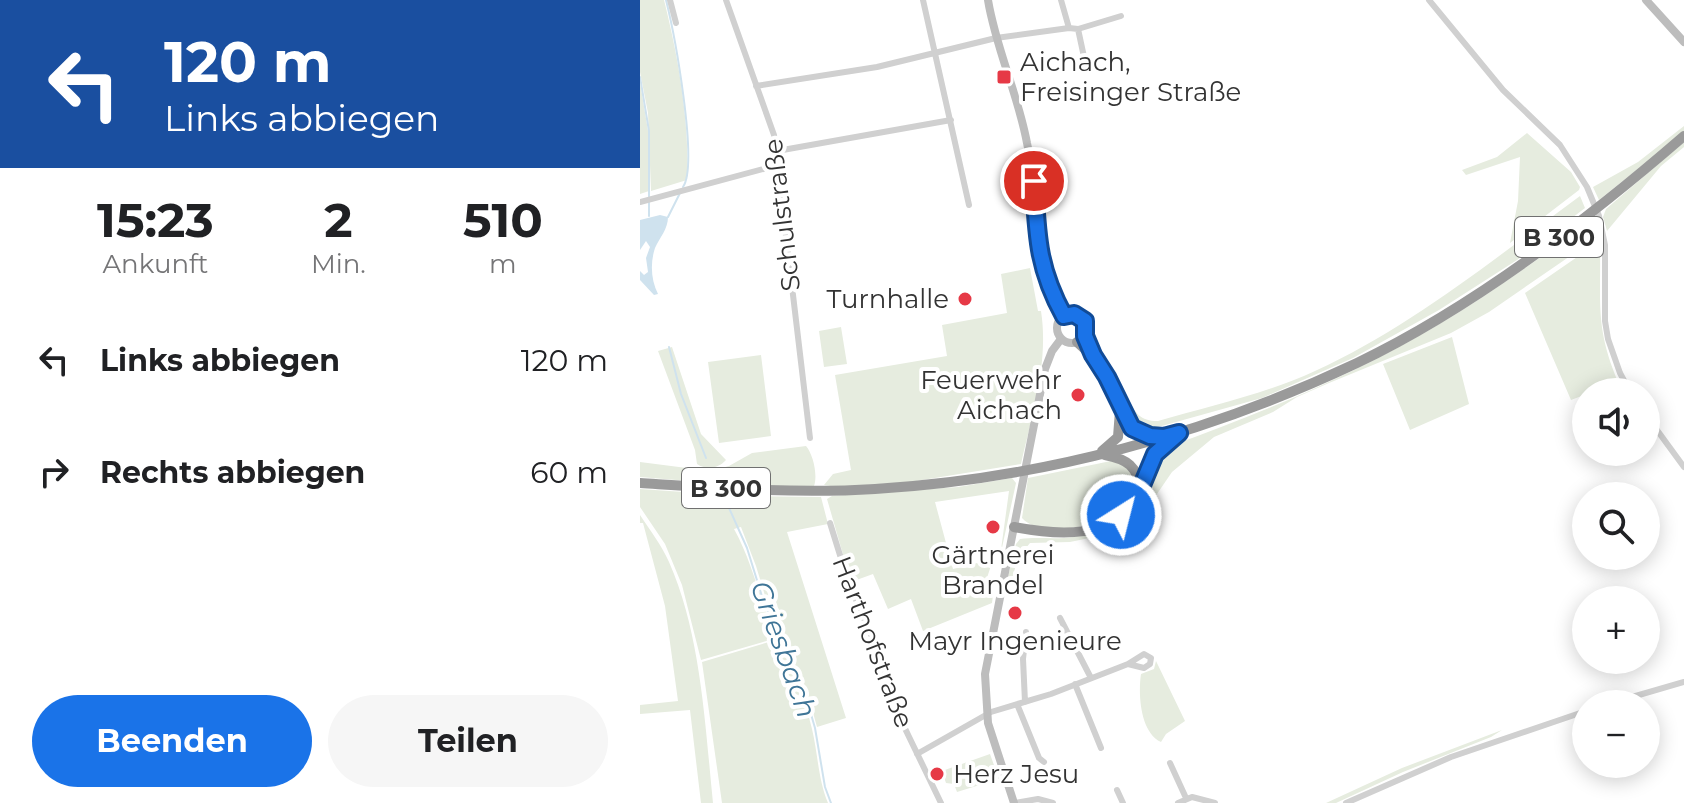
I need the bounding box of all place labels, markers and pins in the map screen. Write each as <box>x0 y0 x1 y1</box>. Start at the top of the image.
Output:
place label: Aichach, Freisinger Straße <box>1020 46 1241 108</box>
marker: Aichach, Freisinger Straße <box>995 68 1013 86</box>
pin <box>1000 147 1068 215</box>
place label: Turnhalle <box>827 283 949 315</box>
marker: Turnhalle <box>956 290 974 308</box>
place label: Feuerwehr Aichach <box>920 364 1062 426</box>
marker: Feuerwehr Aichach <box>1069 386 1087 404</box>
marker: Gärtnerei Brandel <box>984 518 1002 536</box>
place label: Gärtnerei Brandel <box>932 539 1054 601</box>
marker: Mayr Ingenieure <box>1006 604 1024 622</box>
place label: Mayr Ingenieure <box>908 625 1122 657</box>
place label: Herz Jesu <box>953 758 1079 790</box>
marker: Herz Jesu <box>928 765 946 783</box>

